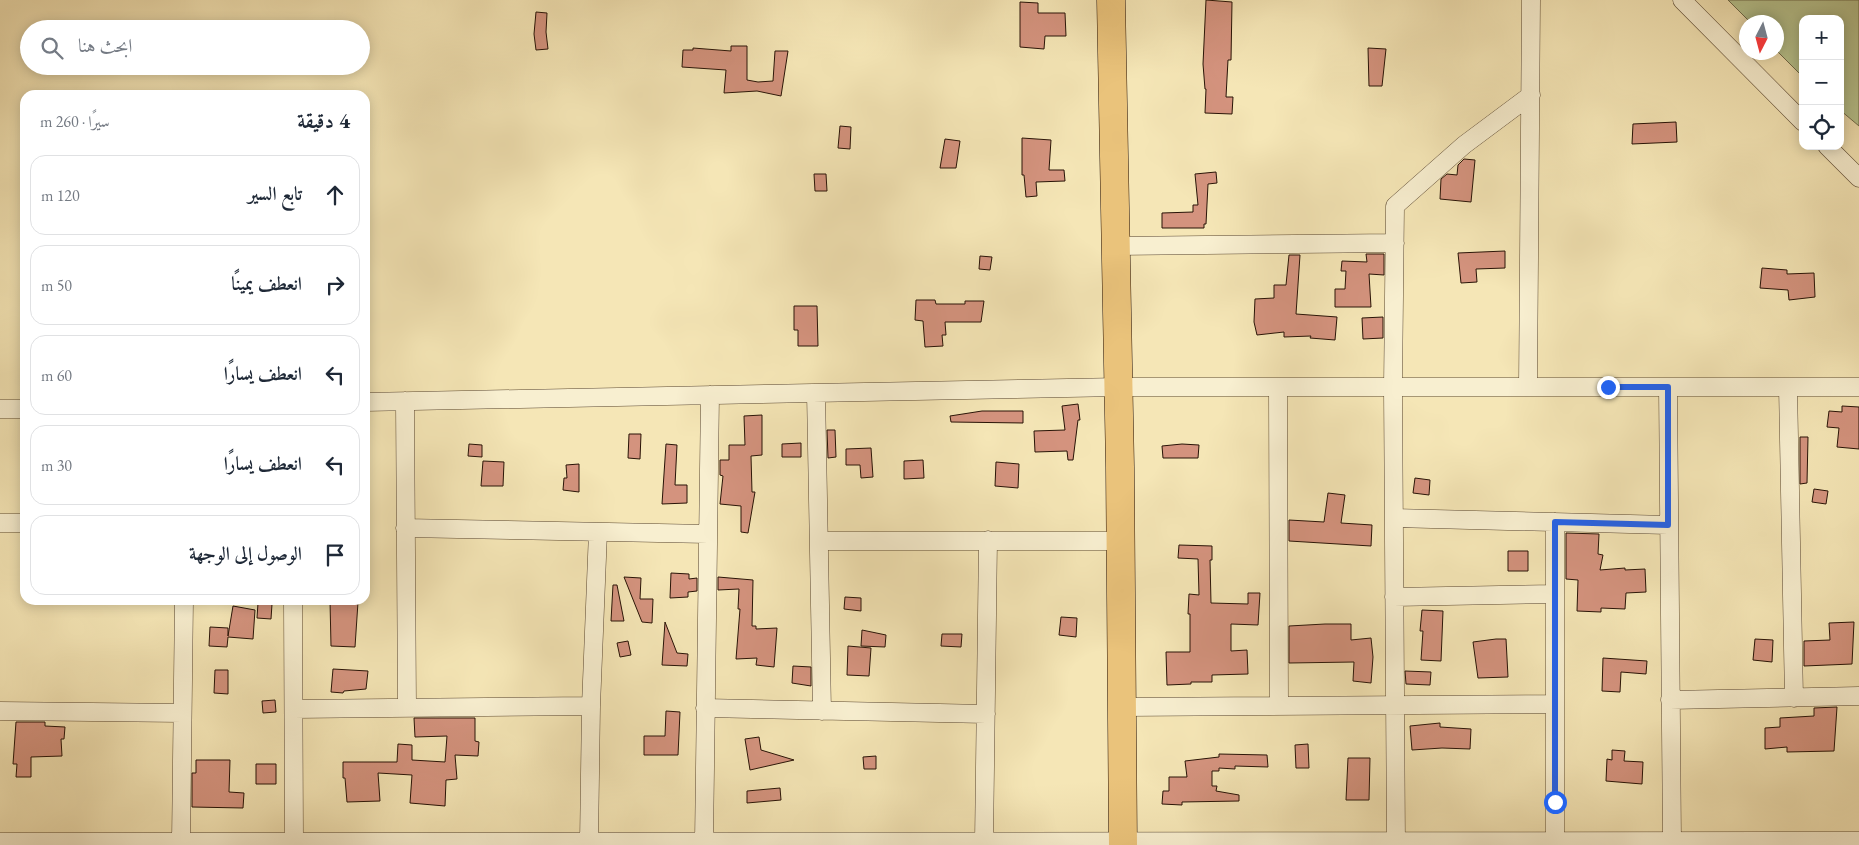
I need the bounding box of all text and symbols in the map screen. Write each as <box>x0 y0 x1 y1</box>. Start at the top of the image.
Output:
north arrow <box>1739 15 1784 60</box>
map controls <box>1799 15 1844 150</box>
button: + <box>1799 15 1844 60</box>
search box <box>20 20 370 75</box>
text: ابحث هنا <box>78 33 132 58</box>
icon: search <box>38 34 66 62</box>
button: − <box>1799 60 1844 105</box>
button: locate <box>1799 105 1844 150</box>
text: 4 دقيقة <box>297 107 350 134</box>
text: سيرًا · 260 m <box>40 111 110 132</box>
text: تابع السير <box>248 181 302 206</box>
icon: ahead <box>321 181 349 209</box>
text: 120 m <box>41 185 80 206</box>
text: انعطف يمينًا <box>231 271 302 296</box>
icon: right <box>321 271 349 299</box>
text: 50 m <box>41 275 72 296</box>
text: انعطف يسارًا <box>224 361 302 386</box>
icon: left <box>321 361 349 389</box>
text: 60 m <box>41 365 72 386</box>
route end <box>1597 376 1620 399</box>
text: انعطف يسارًا <box>224 451 302 476</box>
icon: left <box>321 451 349 479</box>
text: 30 m <box>41 455 72 476</box>
text: الوصول إلى الوجهة <box>189 541 302 566</box>
icon: arrive <box>321 541 349 569</box>
route start <box>1544 791 1567 814</box>

